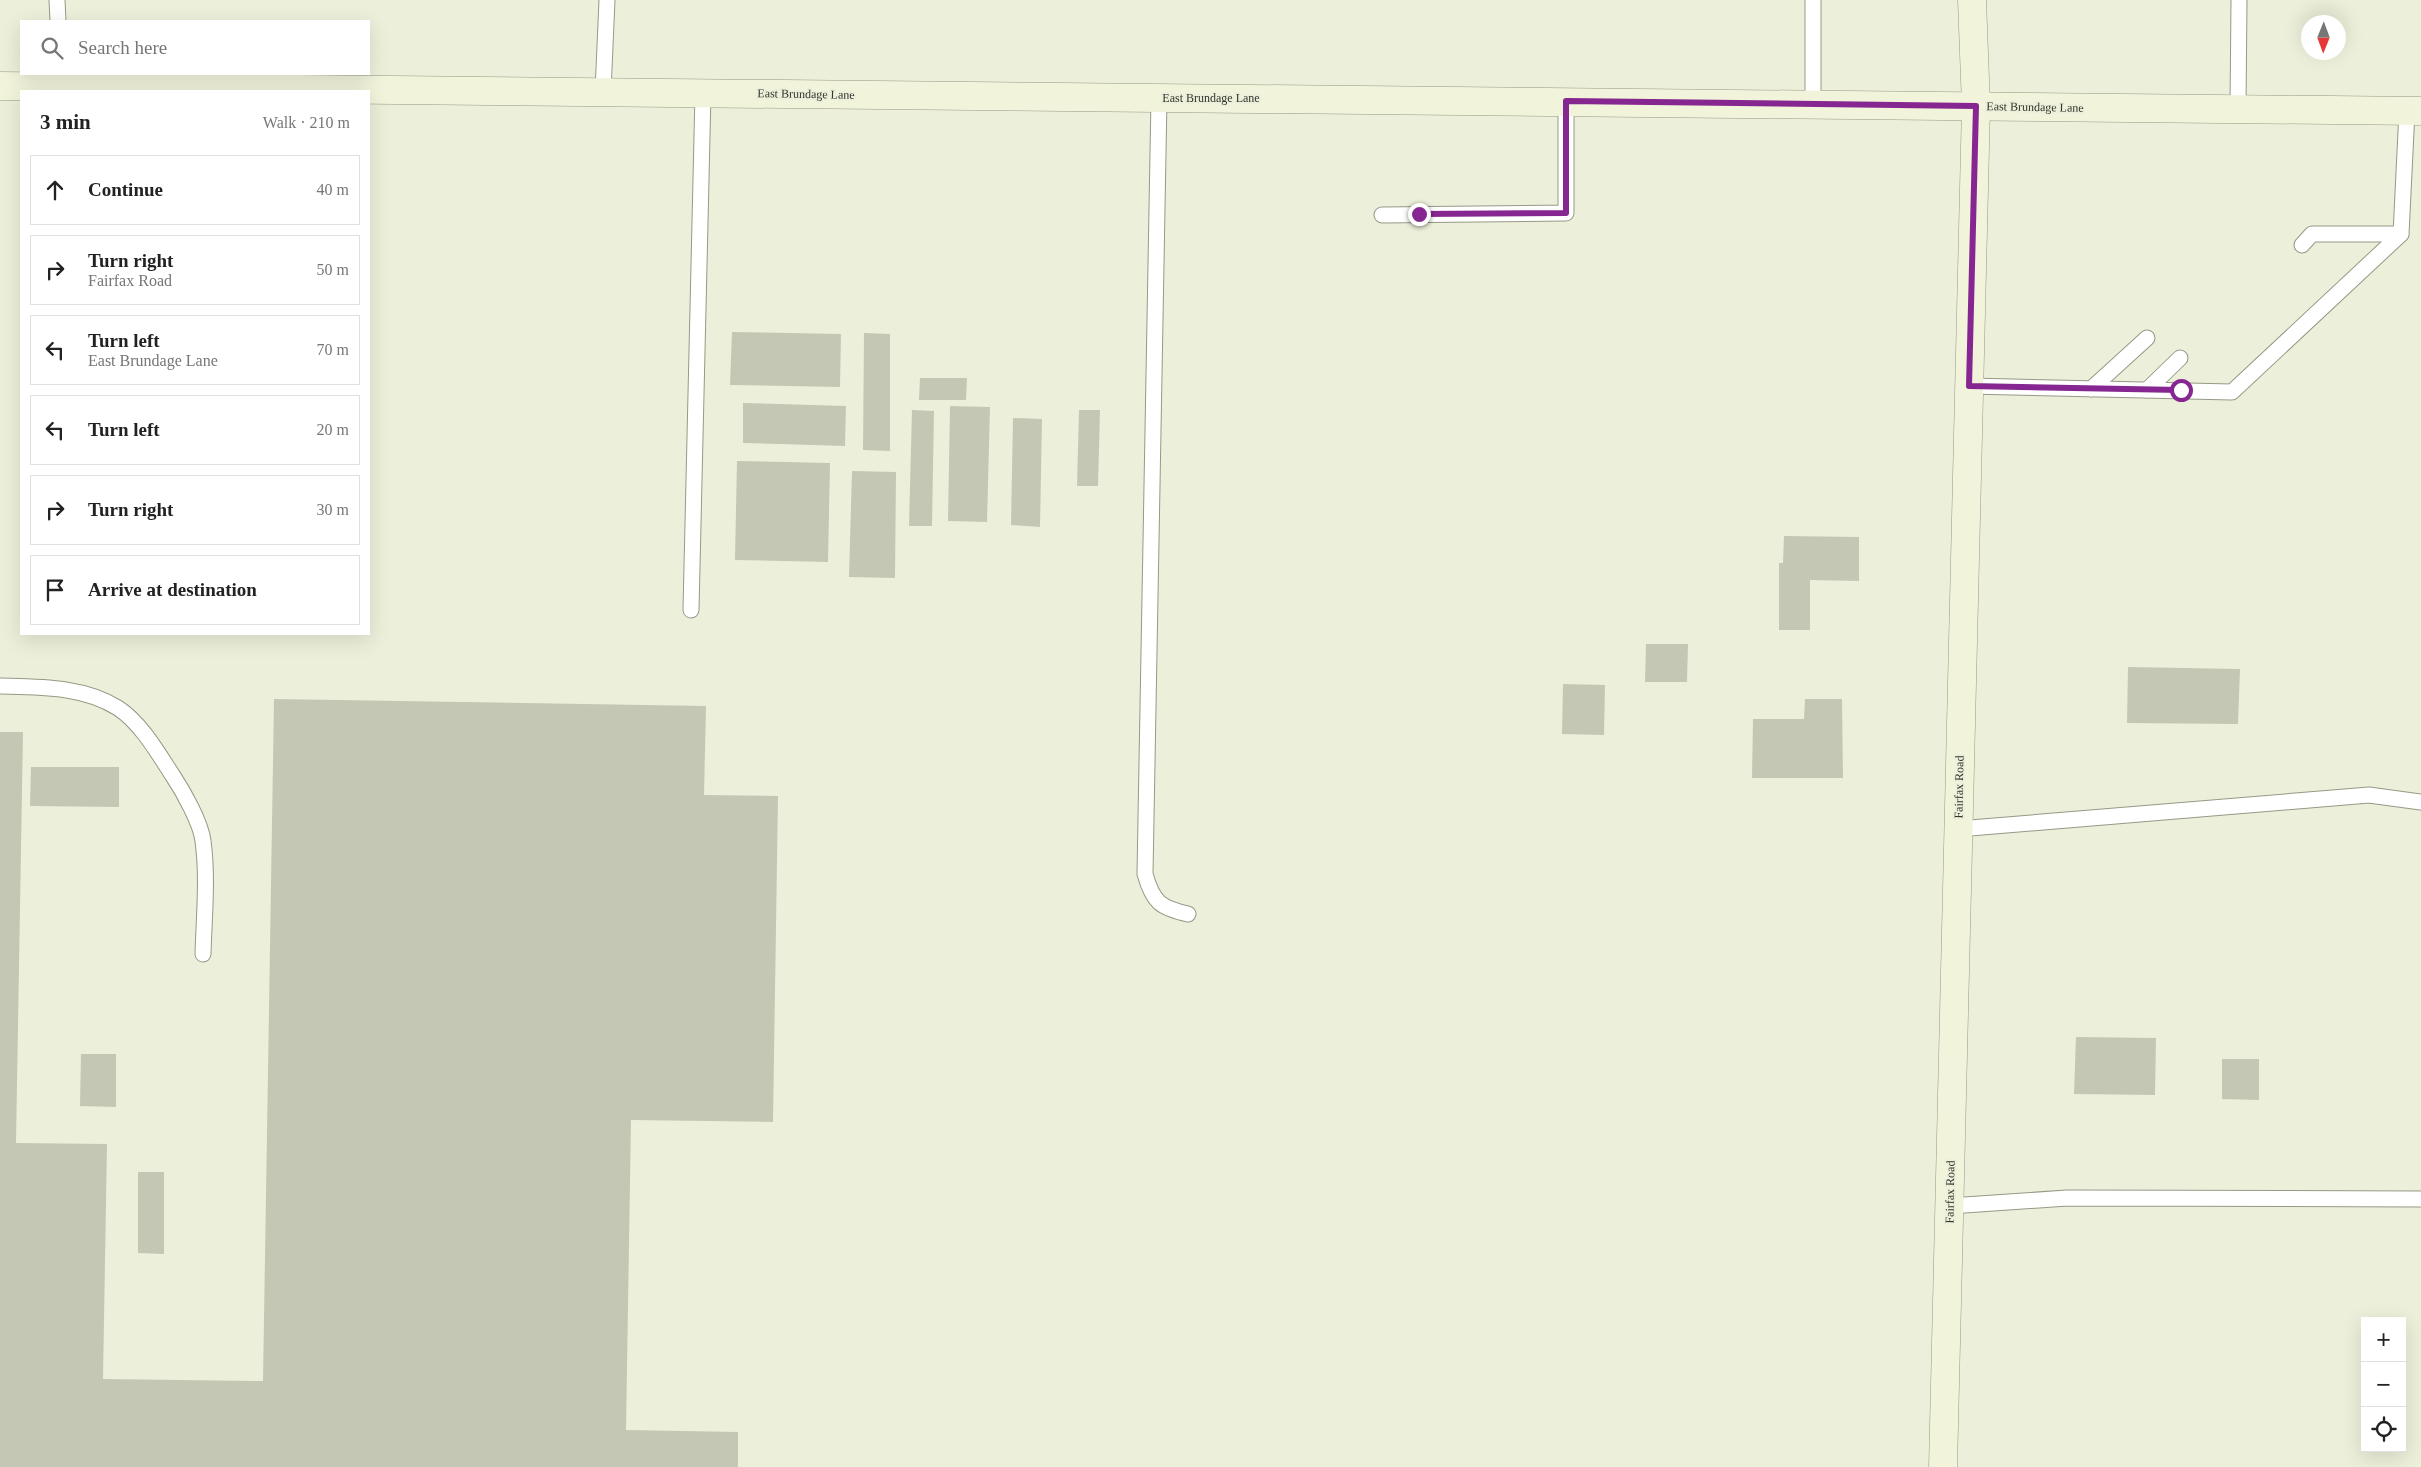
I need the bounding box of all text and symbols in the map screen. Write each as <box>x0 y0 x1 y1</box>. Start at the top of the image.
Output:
north arrow <box>2301 15 2346 60</box>
search box <box>20 20 370 75</box>
icon: search <box>38 34 66 62</box>
text: Search here <box>78 37 167 58</box>
street label: East Brundage Lane <box>757 86 855 102</box>
street label: East Brundage Lane <box>1162 91 1260 105</box>
street label: East Brundage Lane <box>1986 99 2084 115</box>
text: 3 min <box>40 110 91 134</box>
text: Walk · 210 m <box>263 114 350 131</box>
icon: ahead <box>41 176 69 204</box>
text: Continue <box>88 179 163 200</box>
text: 40 m <box>317 181 349 198</box>
route end <box>1408 203 1431 226</box>
text: Turn right <box>88 250 173 271</box>
icon: right <box>41 256 69 284</box>
text: 50 m <box>317 261 349 278</box>
text: Fairfax Road <box>88 272 172 289</box>
text: Turn left <box>88 330 160 351</box>
icon: left <box>41 336 69 364</box>
text: 70 m <box>317 341 349 358</box>
text: East Brundage Lane <box>88 352 218 369</box>
route start <box>2170 379 2193 402</box>
icon: left <box>41 416 69 444</box>
text: Turn left <box>88 419 160 440</box>
text: 20 m <box>317 421 349 438</box>
icon: right <box>41 496 69 524</box>
text: Turn right <box>88 499 173 520</box>
text: 30 m <box>317 501 349 518</box>
icon: arrive <box>41 576 69 604</box>
text: Arrive at destination <box>88 579 257 600</box>
street label: Fairfax Road <box>1951 755 1967 819</box>
street label: Fairfax Road <box>1942 1160 1958 1224</box>
map controls <box>2361 1317 2406 1452</box>
button: + <box>2361 1317 2406 1362</box>
button: − <box>2361 1362 2406 1407</box>
button: locate <box>2361 1407 2406 1452</box>

